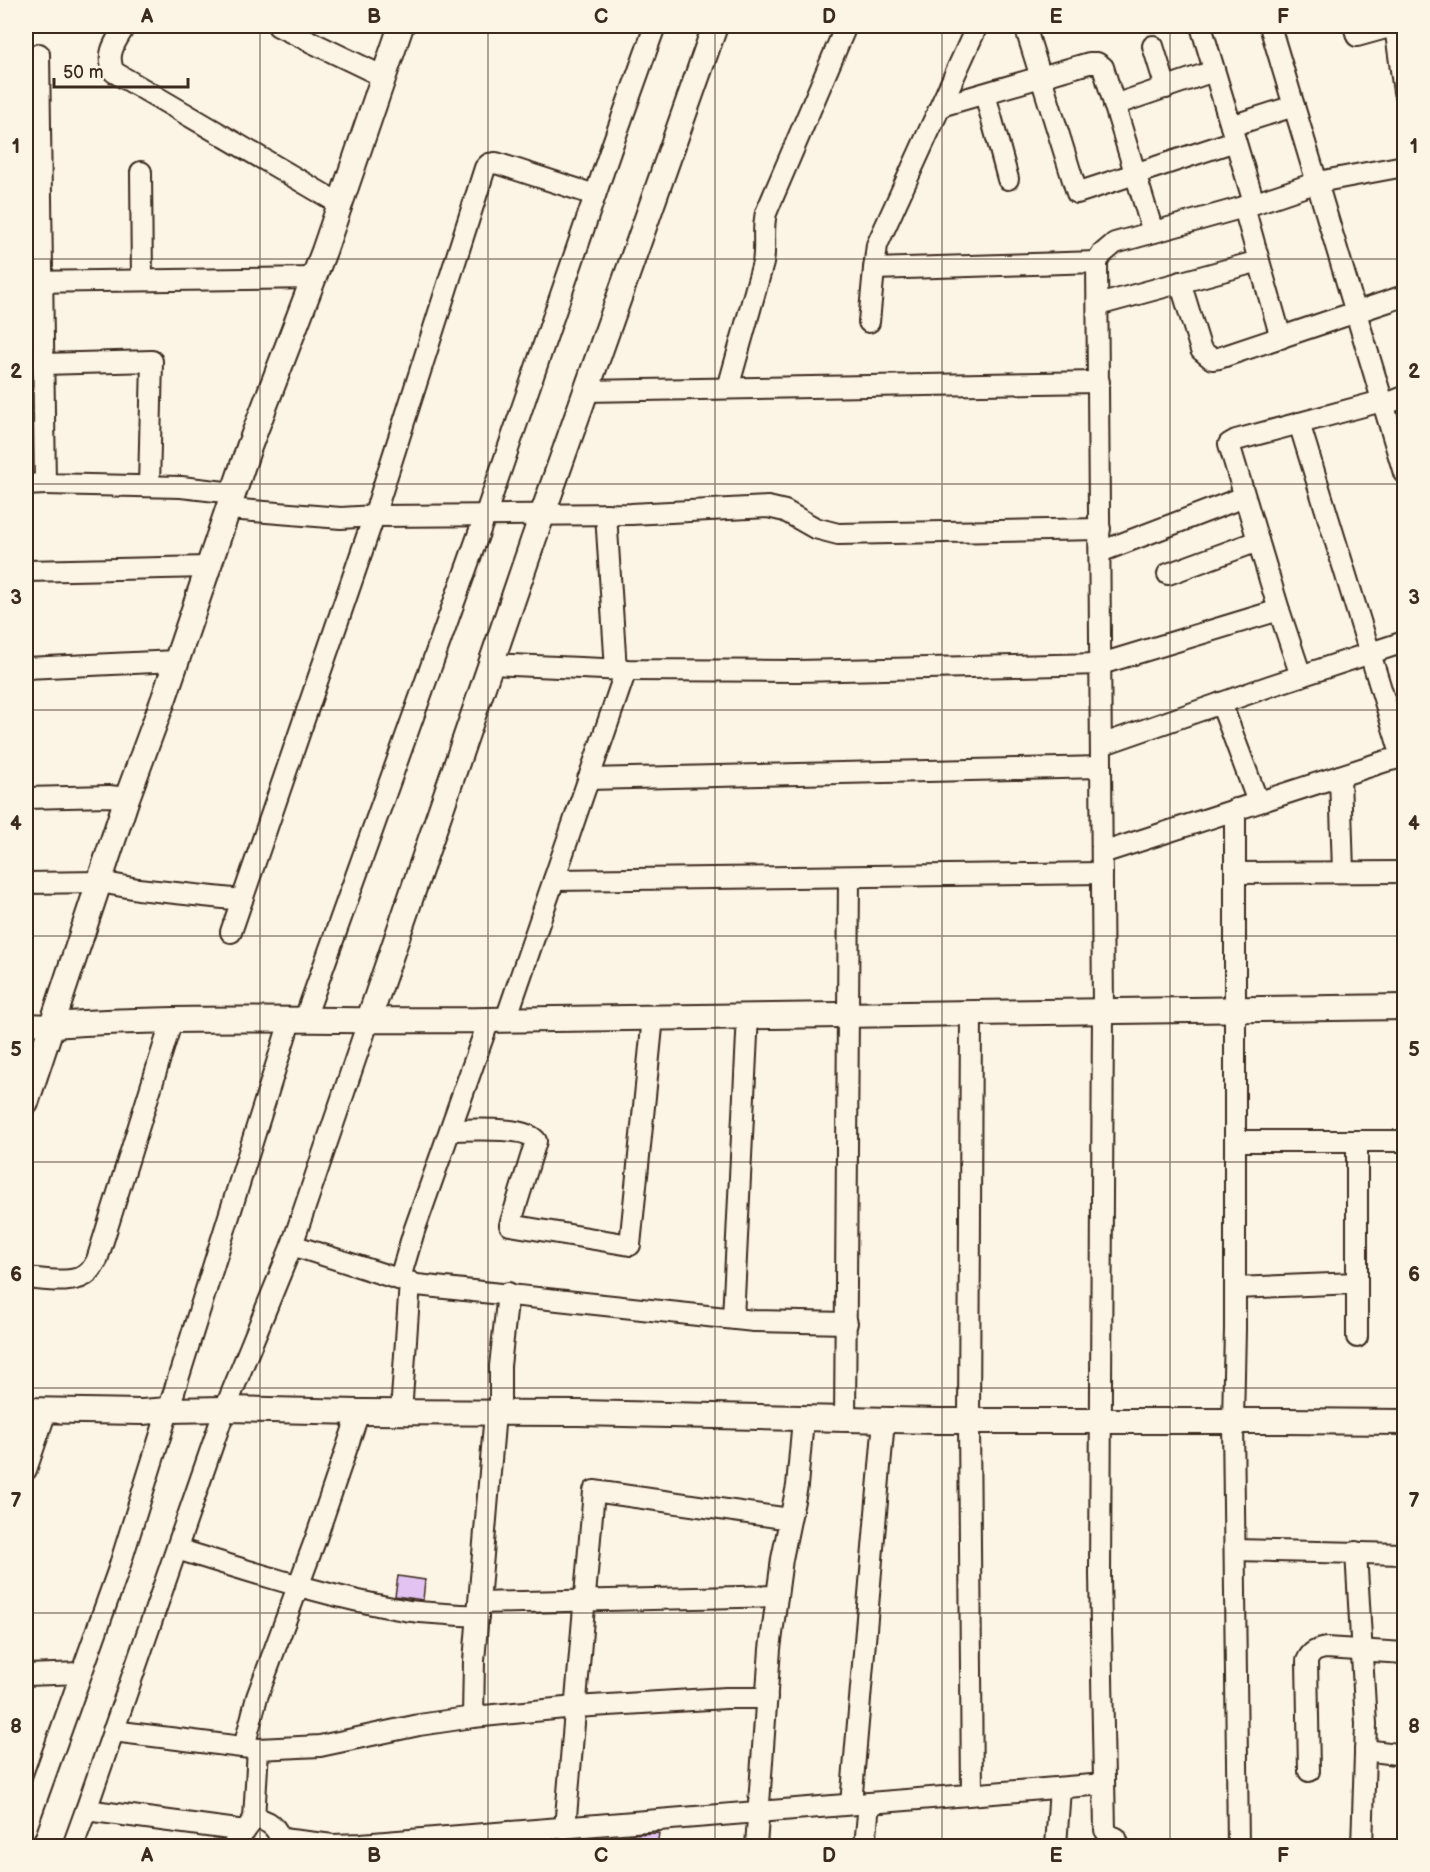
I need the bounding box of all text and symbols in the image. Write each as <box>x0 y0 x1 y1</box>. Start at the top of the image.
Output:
text: A <box>140 5 154 29</box>
text: B <box>367 5 381 29</box>
text: C <box>594 5 608 29</box>
text: D <box>822 5 836 29</box>
text: E <box>1050 5 1063 29</box>
text: F <box>1277 5 1289 29</box>
scale bar <box>54 51 188 89</box>
text: 50 m <box>63 62 104 83</box>
text: 1 <box>12 135 20 159</box>
text: 1 <box>1410 135 1418 159</box>
text: 2 <box>10 360 22 384</box>
text: 2 <box>1408 360 1420 384</box>
text: 3 <box>10 586 22 610</box>
text: 3 <box>1408 586 1420 610</box>
text: 4 <box>10 812 22 836</box>
text: 4 <box>1408 812 1420 836</box>
text: 5 <box>10 1038 22 1062</box>
text: 5 <box>1408 1038 1420 1062</box>
text: 6 <box>10 1263 22 1287</box>
text: 6 <box>1408 1263 1420 1287</box>
text: 7 <box>10 1489 22 1513</box>
text: 7 <box>1408 1489 1420 1513</box>
text: 8 <box>10 1715 22 1739</box>
text: 8 <box>1408 1715 1420 1739</box>
text: A <box>140 1844 154 1868</box>
text: B <box>367 1844 381 1868</box>
text: C <box>594 1844 608 1868</box>
text: D <box>822 1844 836 1868</box>
text: E <box>1050 1844 1063 1868</box>
text: F <box>1277 1844 1289 1868</box>

